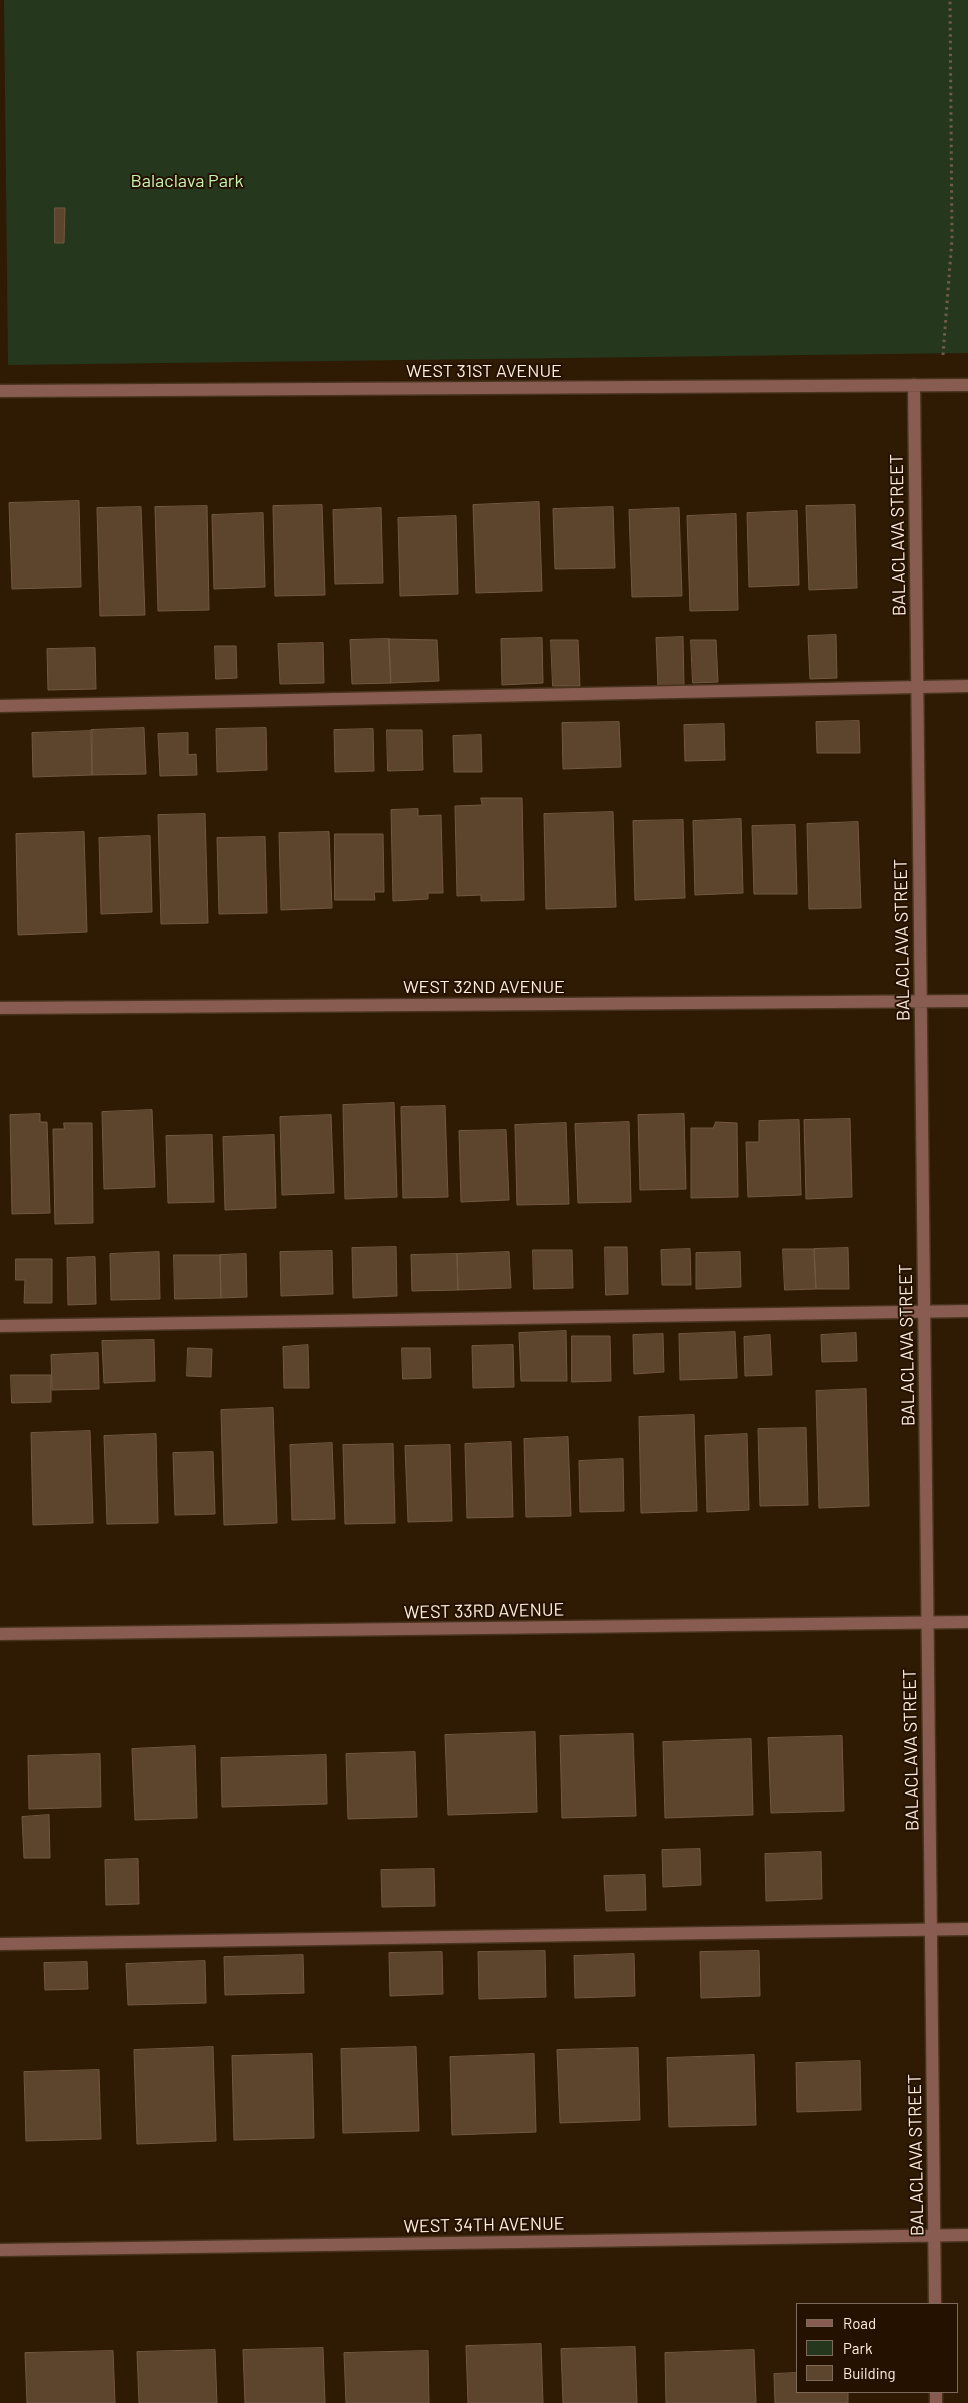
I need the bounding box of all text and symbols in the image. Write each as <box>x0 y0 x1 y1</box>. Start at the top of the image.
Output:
park label: Balaclava Park <box>131 170 243 192</box>
street label: WEST 31ST AVENUE <box>406 360 562 382</box>
street label: BALACLAVA STREET <box>886 454 910 616</box>
street label: BALACLAVA STREET <box>890 859 914 1021</box>
street label: WEST 32ND AVENUE <box>403 976 565 998</box>
street label: BALACLAVA STREET <box>895 1264 919 1426</box>
street label: WEST 33RD AVENUE <box>403 1599 565 1623</box>
street label: BALACLAVA STREET <box>899 1669 923 1831</box>
street label: BALACLAVA STREET <box>904 2074 928 2236</box>
street label: WEST 34TH AVENUE <box>403 2213 565 2237</box>
legend <box>796 2303 958 2393</box>
text: Road <box>843 2314 876 2332</box>
text: Park <box>843 2339 872 2357</box>
text: Building <box>843 2364 896 2382</box>

